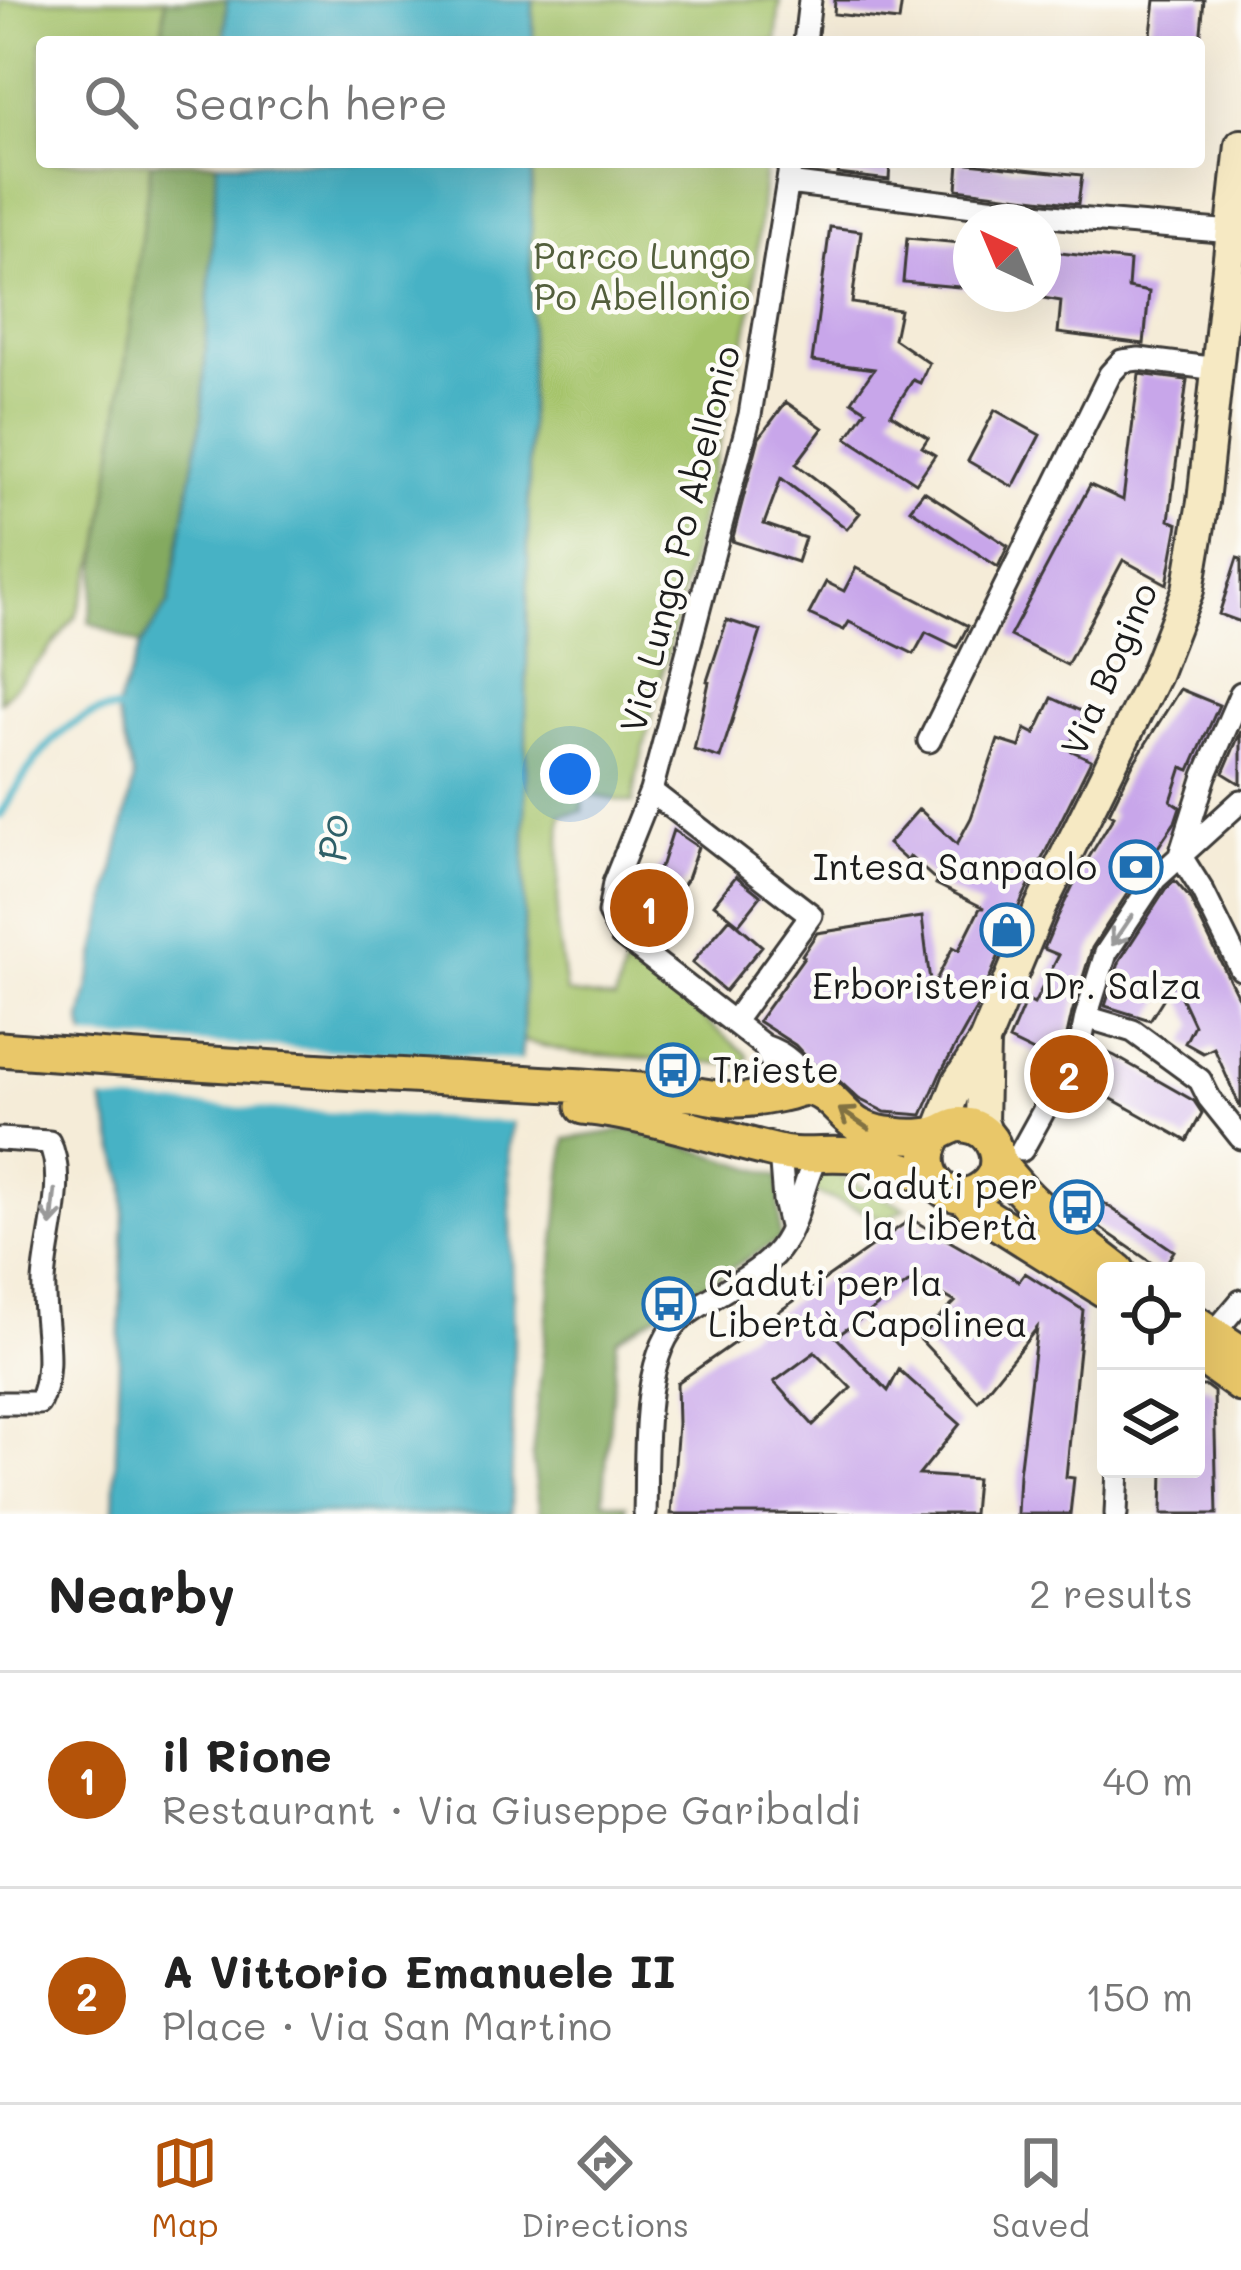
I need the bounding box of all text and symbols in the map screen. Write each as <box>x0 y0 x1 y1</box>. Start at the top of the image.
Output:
search box <box>36 36 1205 168</box>
icon: search <box>78 69 144 135</box>
text: Search here <box>174 73 448 131</box>
north arrow <box>953 204 1061 312</box>
park label: Parco Lungo Po Abellonio <box>533 231 751 319</box>
street label: Via Lungo Po Abellonio <box>608 340 749 737</box>
street label: Via Bogino <box>1049 574 1167 762</box>
your location <box>540 744 600 804</box>
water label: Po <box>305 814 358 862</box>
bank icon: Intesa Sanpaolo <box>1108 839 1164 895</box>
place label: Intesa Sanpaolo <box>813 842 1097 889</box>
pin: 1 <box>610 863 688 953</box>
shop icon: Erboristeria Dr. Salza <box>979 902 1035 958</box>
one-way arrow <box>1109 912 1134 946</box>
place label: Erboristeria Dr. Salza <box>812 961 1202 1008</box>
pin: 2 <box>1030 1029 1108 1119</box>
bus stop icon: Trieste <box>645 1042 701 1098</box>
place label: Trieste <box>712 1045 839 1092</box>
one-way arrow <box>838 1106 871 1131</box>
place label: Caduti per la Libertà <box>846 1161 1038 1249</box>
bus stop icon: Caduti per la Libertà <box>1049 1179 1105 1235</box>
one-way arrow <box>41 1188 64 1227</box>
place label: Caduti per la Libertà Capolinea <box>708 1258 1027 1346</box>
map controls <box>1097 1262 1205 1478</box>
button: locate <box>1097 1262 1205 1370</box>
bus stop icon: Caduti per la Libertà Capolinea <box>641 1276 697 1332</box>
button: layers <box>1097 1370 1205 1478</box>
text: Nearby <box>48 1559 235 1626</box>
text: 2 results <box>1029 1567 1193 1618</box>
text: il Rione <box>162 1725 332 1783</box>
text: 1 <box>78 1754 96 1805</box>
text: 40 m <box>1102 1754 1193 1805</box>
text: Restaurant · Via Giuseppe Garibaldi <box>162 1783 862 1834</box>
text: A Vittorio Emanuele II <box>162 1941 676 1999</box>
text: 2 <box>76 1970 98 2021</box>
text: 150 m <box>1085 1970 1193 2021</box>
text: Place · Via San Martino <box>162 1999 612 2050</box>
tab: Map <box>151 2130 219 2245</box>
tab: Directions <box>521 2130 689 2245</box>
tab: Saved <box>992 2130 1090 2245</box>

